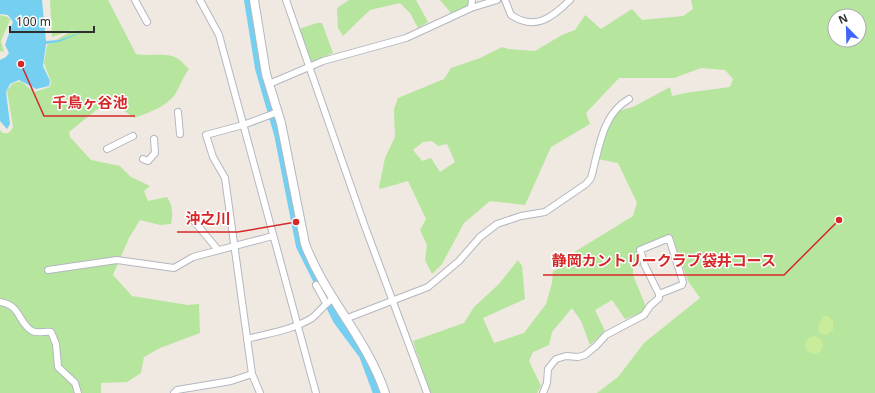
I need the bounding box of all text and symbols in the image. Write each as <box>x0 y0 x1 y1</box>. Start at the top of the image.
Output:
scale bar <box>10 8 94 34</box>
north arrow <box>827 8 867 48</box>
text: N <box>836 10 850 27</box>
text: 100 m <box>16 13 51 30</box>
callout: 千鳥ヶ谷池 <box>44 89 135 116</box>
text: 千鳥ヶ谷池 <box>52 92 128 112</box>
callout: 沖之川 <box>177 205 238 232</box>
text: 沖之川 <box>185 208 231 228</box>
callout: 静岡カントリークラブ袋井コース <box>543 248 784 275</box>
text: 静岡カントリークラブ袋井コース <box>552 250 776 270</box>

